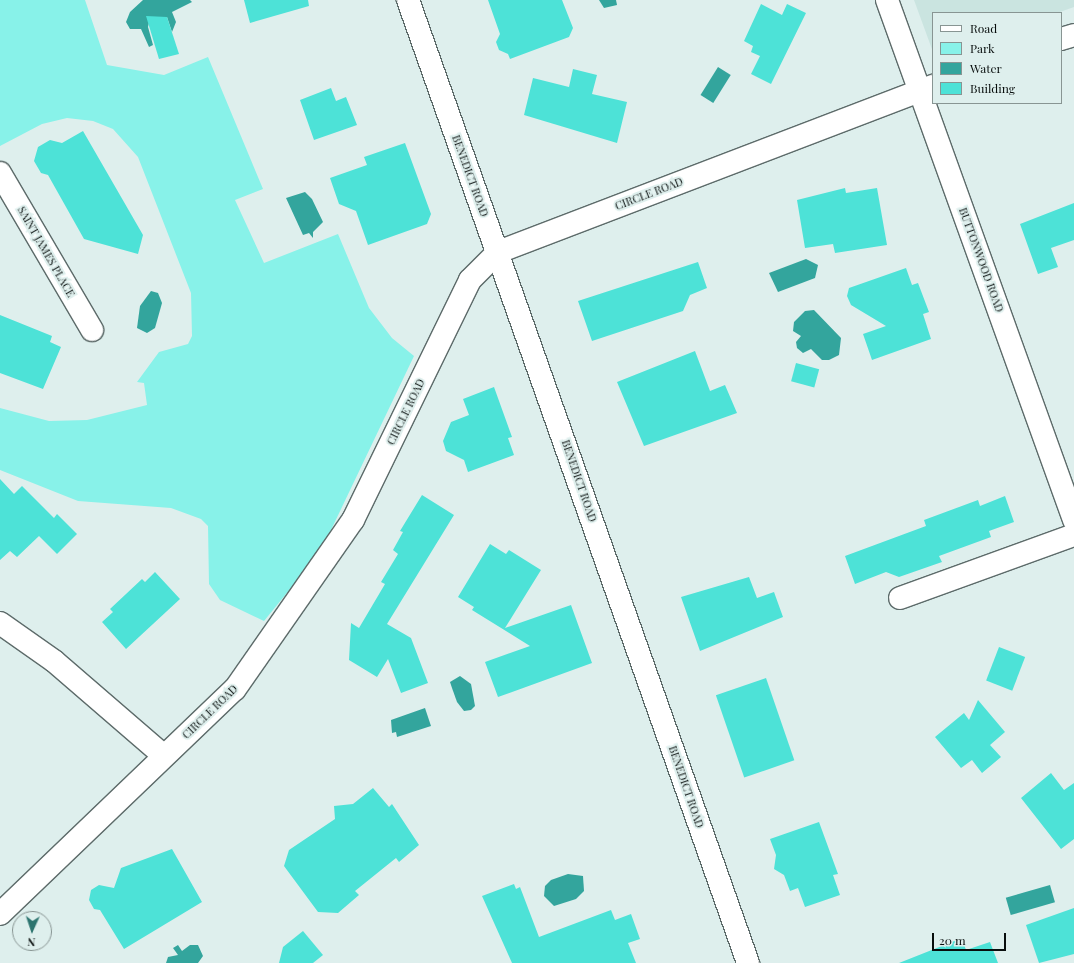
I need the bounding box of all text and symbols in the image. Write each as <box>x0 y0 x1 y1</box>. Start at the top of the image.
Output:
legend <box>932 12 1062 104</box>
text: Road <box>970 20 997 36</box>
text: Park <box>970 40 995 56</box>
text: Water <box>970 60 1002 76</box>
text: Building <box>970 80 1015 96</box>
street label: BENEDICT ROAD <box>449 133 491 219</box>
street label: CIRCLE ROAD <box>613 175 685 213</box>
street label: SAINT JAMES PLACE <box>15 204 77 300</box>
street label: BUTTONWOOD ROAD <box>956 206 1006 314</box>
street label: CIRCLE ROAD <box>384 377 428 447</box>
street label: BENEDICT ROAD <box>559 438 599 524</box>
street label: CIRCLE ROAD <box>180 682 240 742</box>
street label: BENEDICT ROAD <box>666 744 706 830</box>
north arrow <box>12 911 52 951</box>
scale bar <box>934 925 1008 951</box>
text: 20 m <box>939 932 966 948</box>
text: N <box>27 935 36 950</box>

